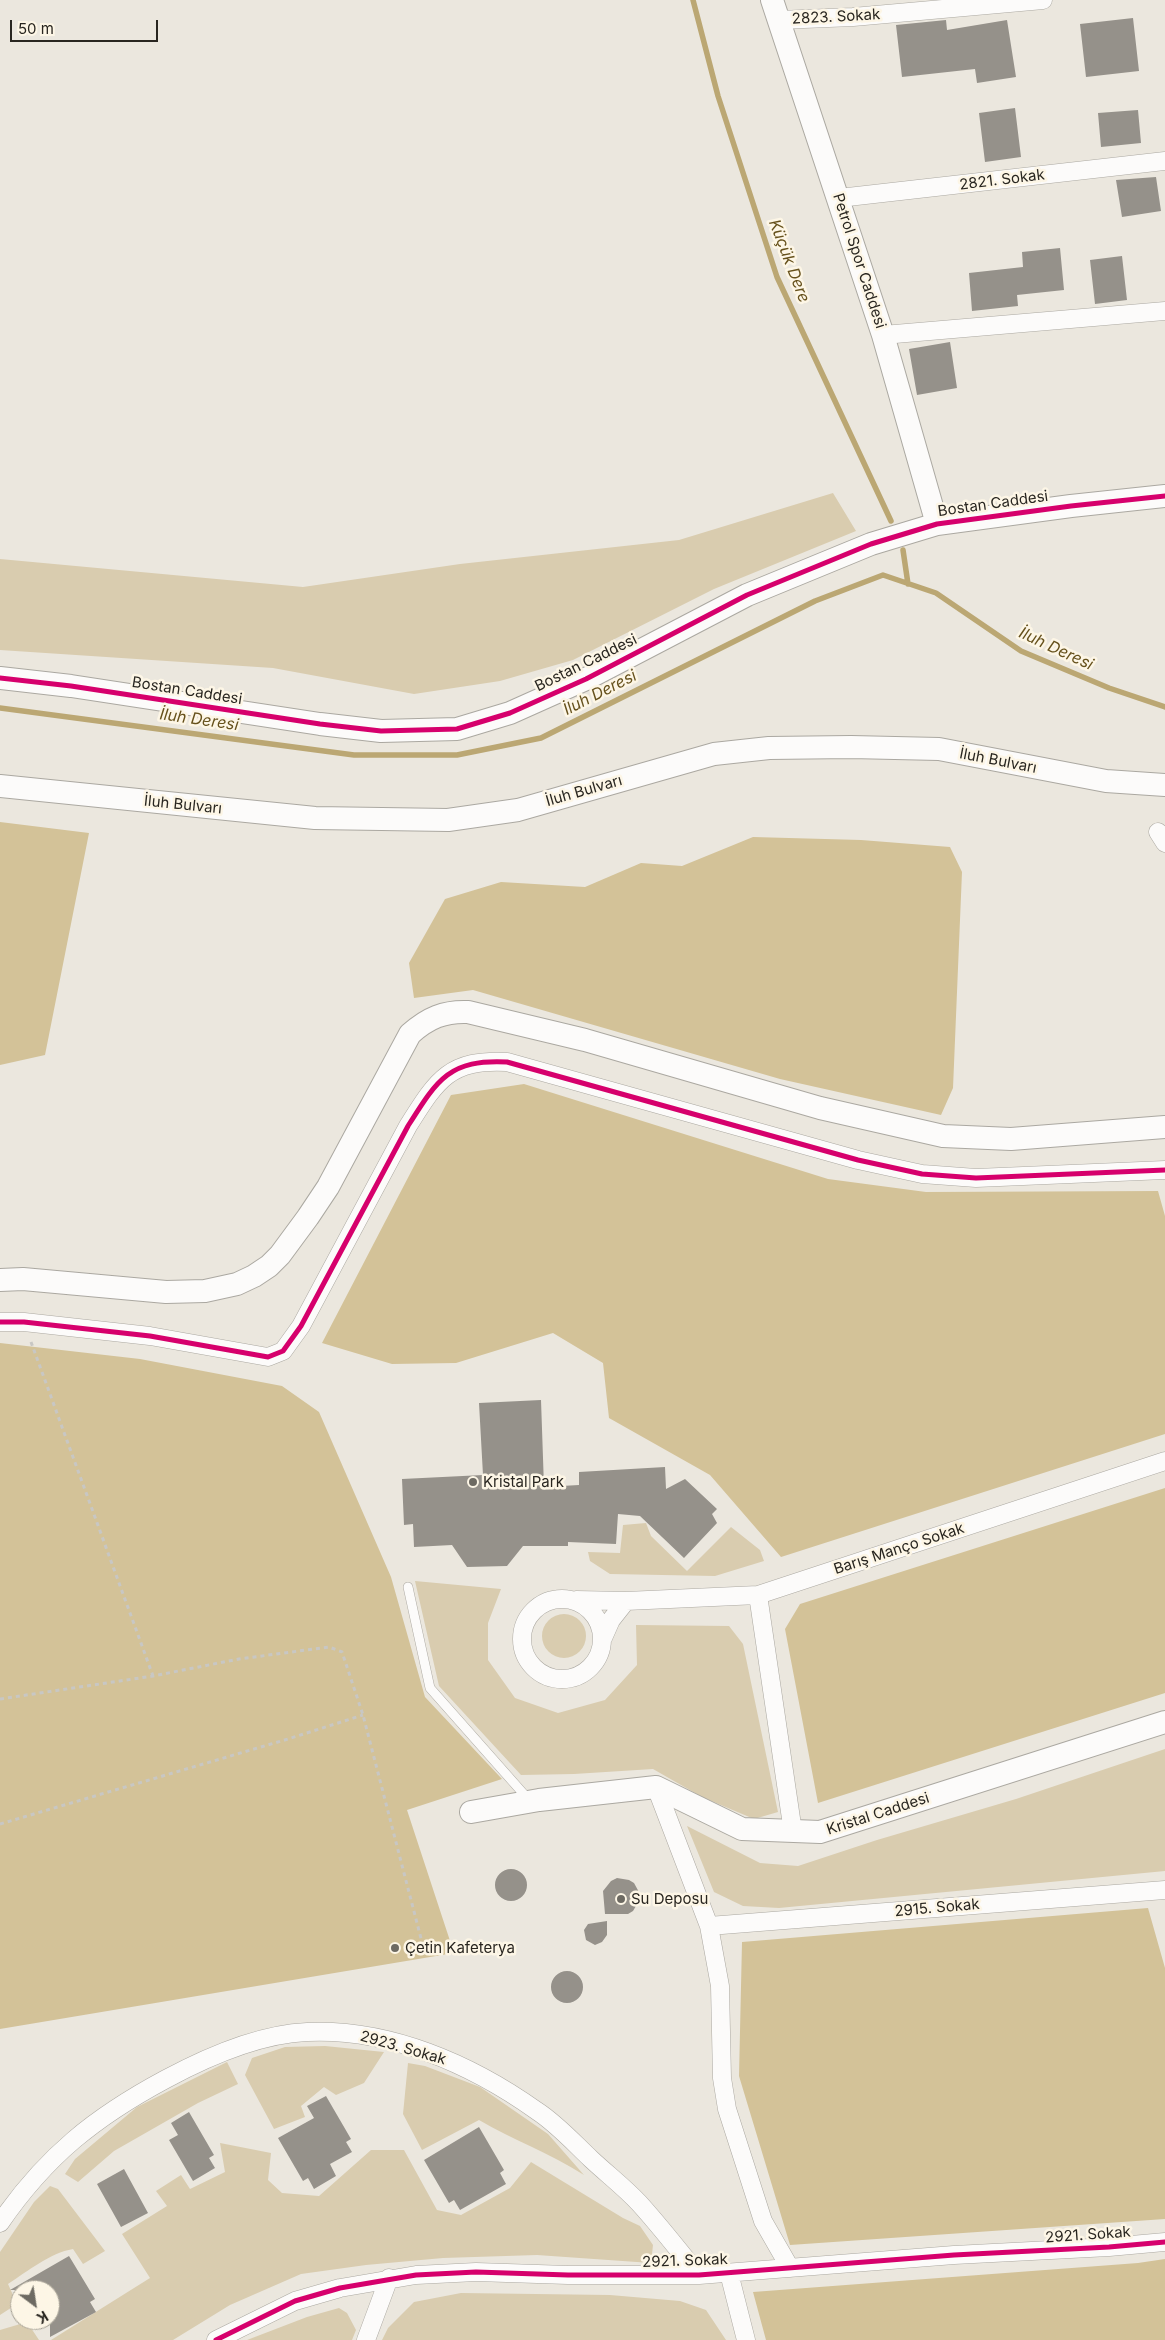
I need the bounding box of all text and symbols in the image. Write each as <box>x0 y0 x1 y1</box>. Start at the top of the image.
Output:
street label: 2823. Sokak <box>791 6 881 28</box>
scale bar <box>12 10 160 42</box>
text: 50 m <box>18 19 54 38</box>
street label: 2821. Sokak <box>958 166 1046 194</box>
street label: Petrol Spor Caddesi <box>829 191 889 331</box>
water label: Küçük Dere <box>764 217 814 305</box>
street label: Bostan Caddesi <box>937 487 1049 521</box>
water label: İluh Deresi <box>1016 623 1096 675</box>
street label: Bostan Caddesi <box>532 631 640 695</box>
water label: İluh Deresi <box>560 666 640 720</box>
street label: Bostan Caddesi <box>131 673 243 709</box>
water label: İluh Deresi <box>158 705 240 735</box>
street label: İluh Bulvarı <box>958 745 1038 777</box>
street label: İluh Bulvarı <box>544 772 624 810</box>
street label: İluh Bulvarı <box>143 792 223 818</box>
place label: Kristal Park <box>483 1473 564 1491</box>
marker: Kristal Park <box>467 1476 479 1488</box>
street label: Barış Manço Sokak <box>832 1519 966 1579</box>
street label: Kristal Caddesi <box>824 1789 932 1839</box>
place label: Su Deposu <box>631 1890 708 1908</box>
marker: Su Deposu <box>615 1893 627 1905</box>
street label: 2915. Sokak <box>894 1895 980 1921</box>
place label: Çetin Kafeterya <box>405 1939 515 1957</box>
marker: Çetin Kafeterya <box>389 1942 401 1954</box>
street label: 2923. Sokak <box>358 2027 448 2069</box>
street label: 2921. Sokak <box>1045 2223 1131 2247</box>
street label: 2921. Sokak <box>642 2251 728 2271</box>
north arrow <box>10 2280 60 2330</box>
text: K <box>34 2308 51 2327</box>

